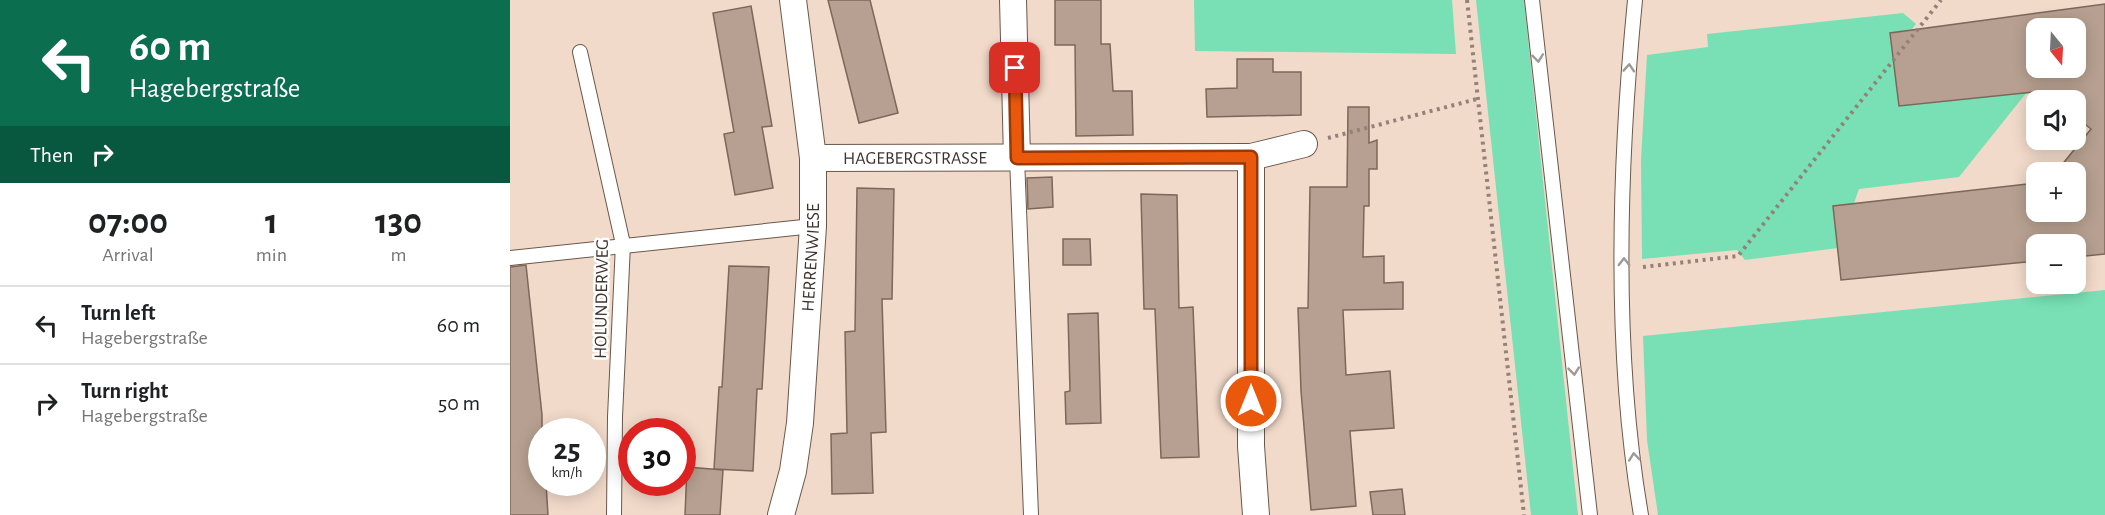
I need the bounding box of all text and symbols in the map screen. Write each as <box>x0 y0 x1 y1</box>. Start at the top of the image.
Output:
north arrow <box>2026 18 2086 78</box>
map controls <box>2026 18 2086 294</box>
icon: left <box>30 24 108 102</box>
text: 60 m <box>129 26 211 68</box>
pin <box>989 42 1040 93</box>
icon: arrive <box>998 51 1031 84</box>
one-way arrow <box>1532 54 1544 63</box>
one-way arrow <box>1623 63 1636 72</box>
text: Hagebergstraße <box>129 75 300 102</box>
button: sound <box>2026 90 2086 150</box>
icon: right <box>86 138 119 171</box>
text: Then <box>30 144 74 166</box>
street label: HAGEBERGSTRASSE <box>843 150 987 168</box>
button: + <box>2026 162 2086 222</box>
street label: HERRENWIESE <box>799 203 823 312</box>
text: 07:00 <box>88 204 168 240</box>
text: 1 <box>265 204 278 240</box>
text: 130 <box>375 204 422 240</box>
button: − <box>2026 234 2086 294</box>
street label: HOLUNDERWEG <box>592 239 612 359</box>
text: Arrival <box>102 245 154 265</box>
text: min <box>256 245 287 265</box>
text: m <box>390 245 406 265</box>
one-way arrow <box>1618 258 1630 267</box>
text: Turn left <box>81 302 155 324</box>
icon: left <box>30 309 63 342</box>
text: 60 m <box>437 314 480 336</box>
text: Hagebergstraße <box>81 328 208 348</box>
one-way arrow <box>1567 367 1580 376</box>
position arrow <box>1219 369 1283 433</box>
text: Turn right <box>81 380 168 402</box>
icon: right <box>30 387 63 420</box>
text: 50 m <box>438 392 480 414</box>
text: Hagebergstraße <box>81 406 208 426</box>
speed limit sign: 30 <box>618 418 696 496</box>
text: 25 <box>553 435 581 465</box>
one-way arrow <box>1628 452 1641 462</box>
text: km/h <box>552 465 582 480</box>

